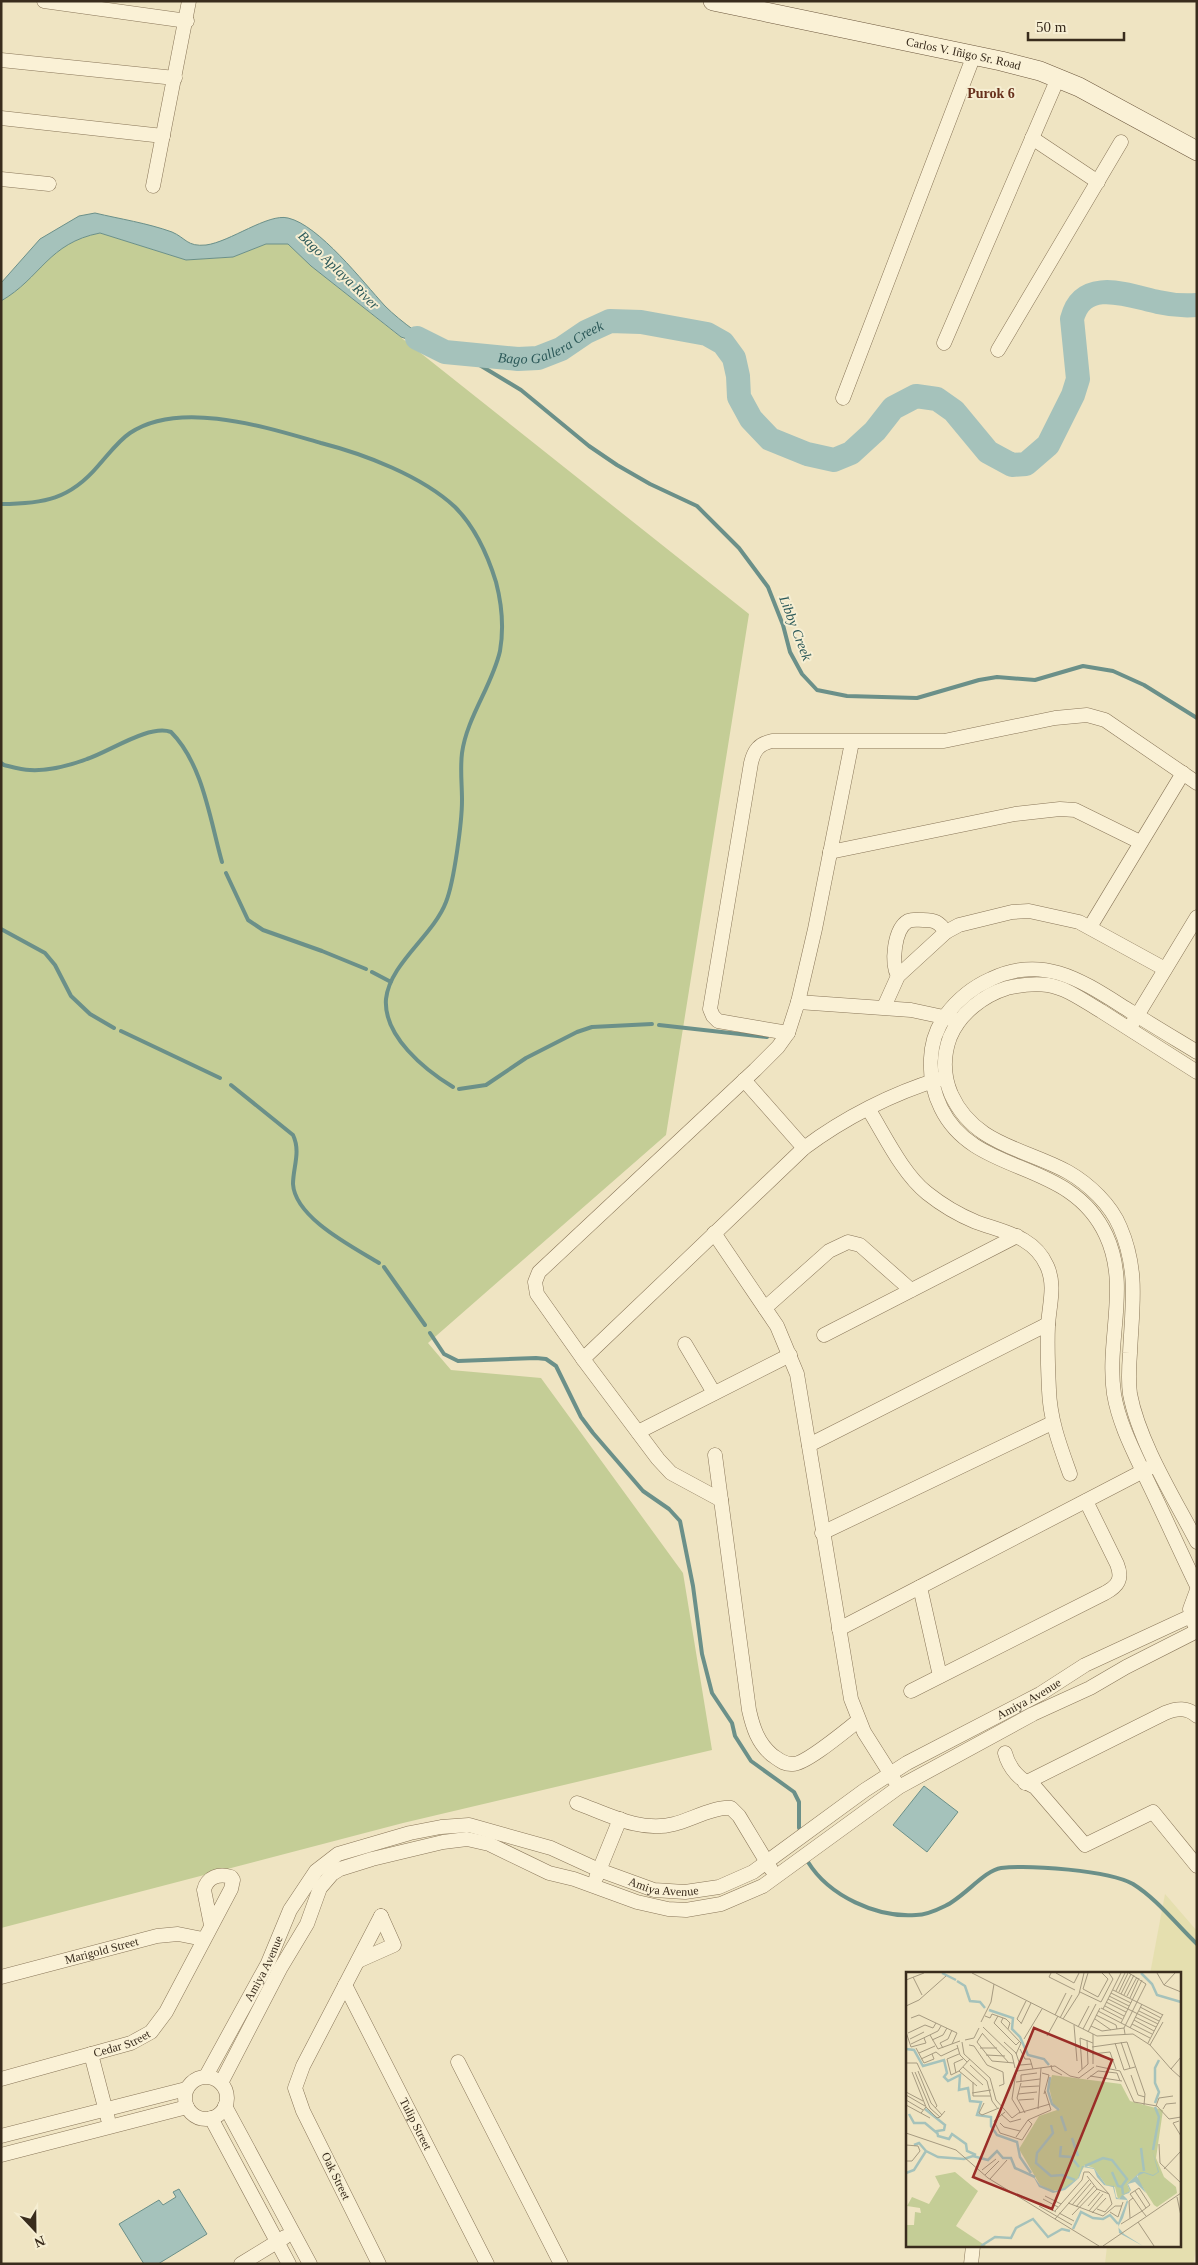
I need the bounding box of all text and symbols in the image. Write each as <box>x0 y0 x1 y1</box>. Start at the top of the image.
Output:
scale bar <box>1028 10 1124 42</box>
text: 50 m <box>1036 19 1067 35</box>
street label: Carlos V. Iñigo Sr. Road <box>905 34 1022 73</box>
district label: Purok 6 <box>967 86 1015 101</box>
water label: Bago Aplaya River <box>295 228 382 313</box>
water label: Bago Gallera Creek <box>497 318 606 367</box>
water label: Libby Creek <box>776 593 815 663</box>
street label: Amiya Avenue <box>994 1675 1064 1722</box>
street label: Amiya Avenue <box>626 1874 699 1899</box>
street label: Marigold Street <box>63 1934 141 1967</box>
street label: Amiya Avenue <box>241 1934 286 2004</box>
inset map <box>906 1972 1180 2248</box>
street label: Cedar Street <box>92 2026 153 2060</box>
street label: Tulip Street <box>397 2096 435 2153</box>
street label: Oak Street <box>319 2150 354 2203</box>
north arrow <box>10 2205 60 2255</box>
text: N <box>32 2233 47 2250</box>

